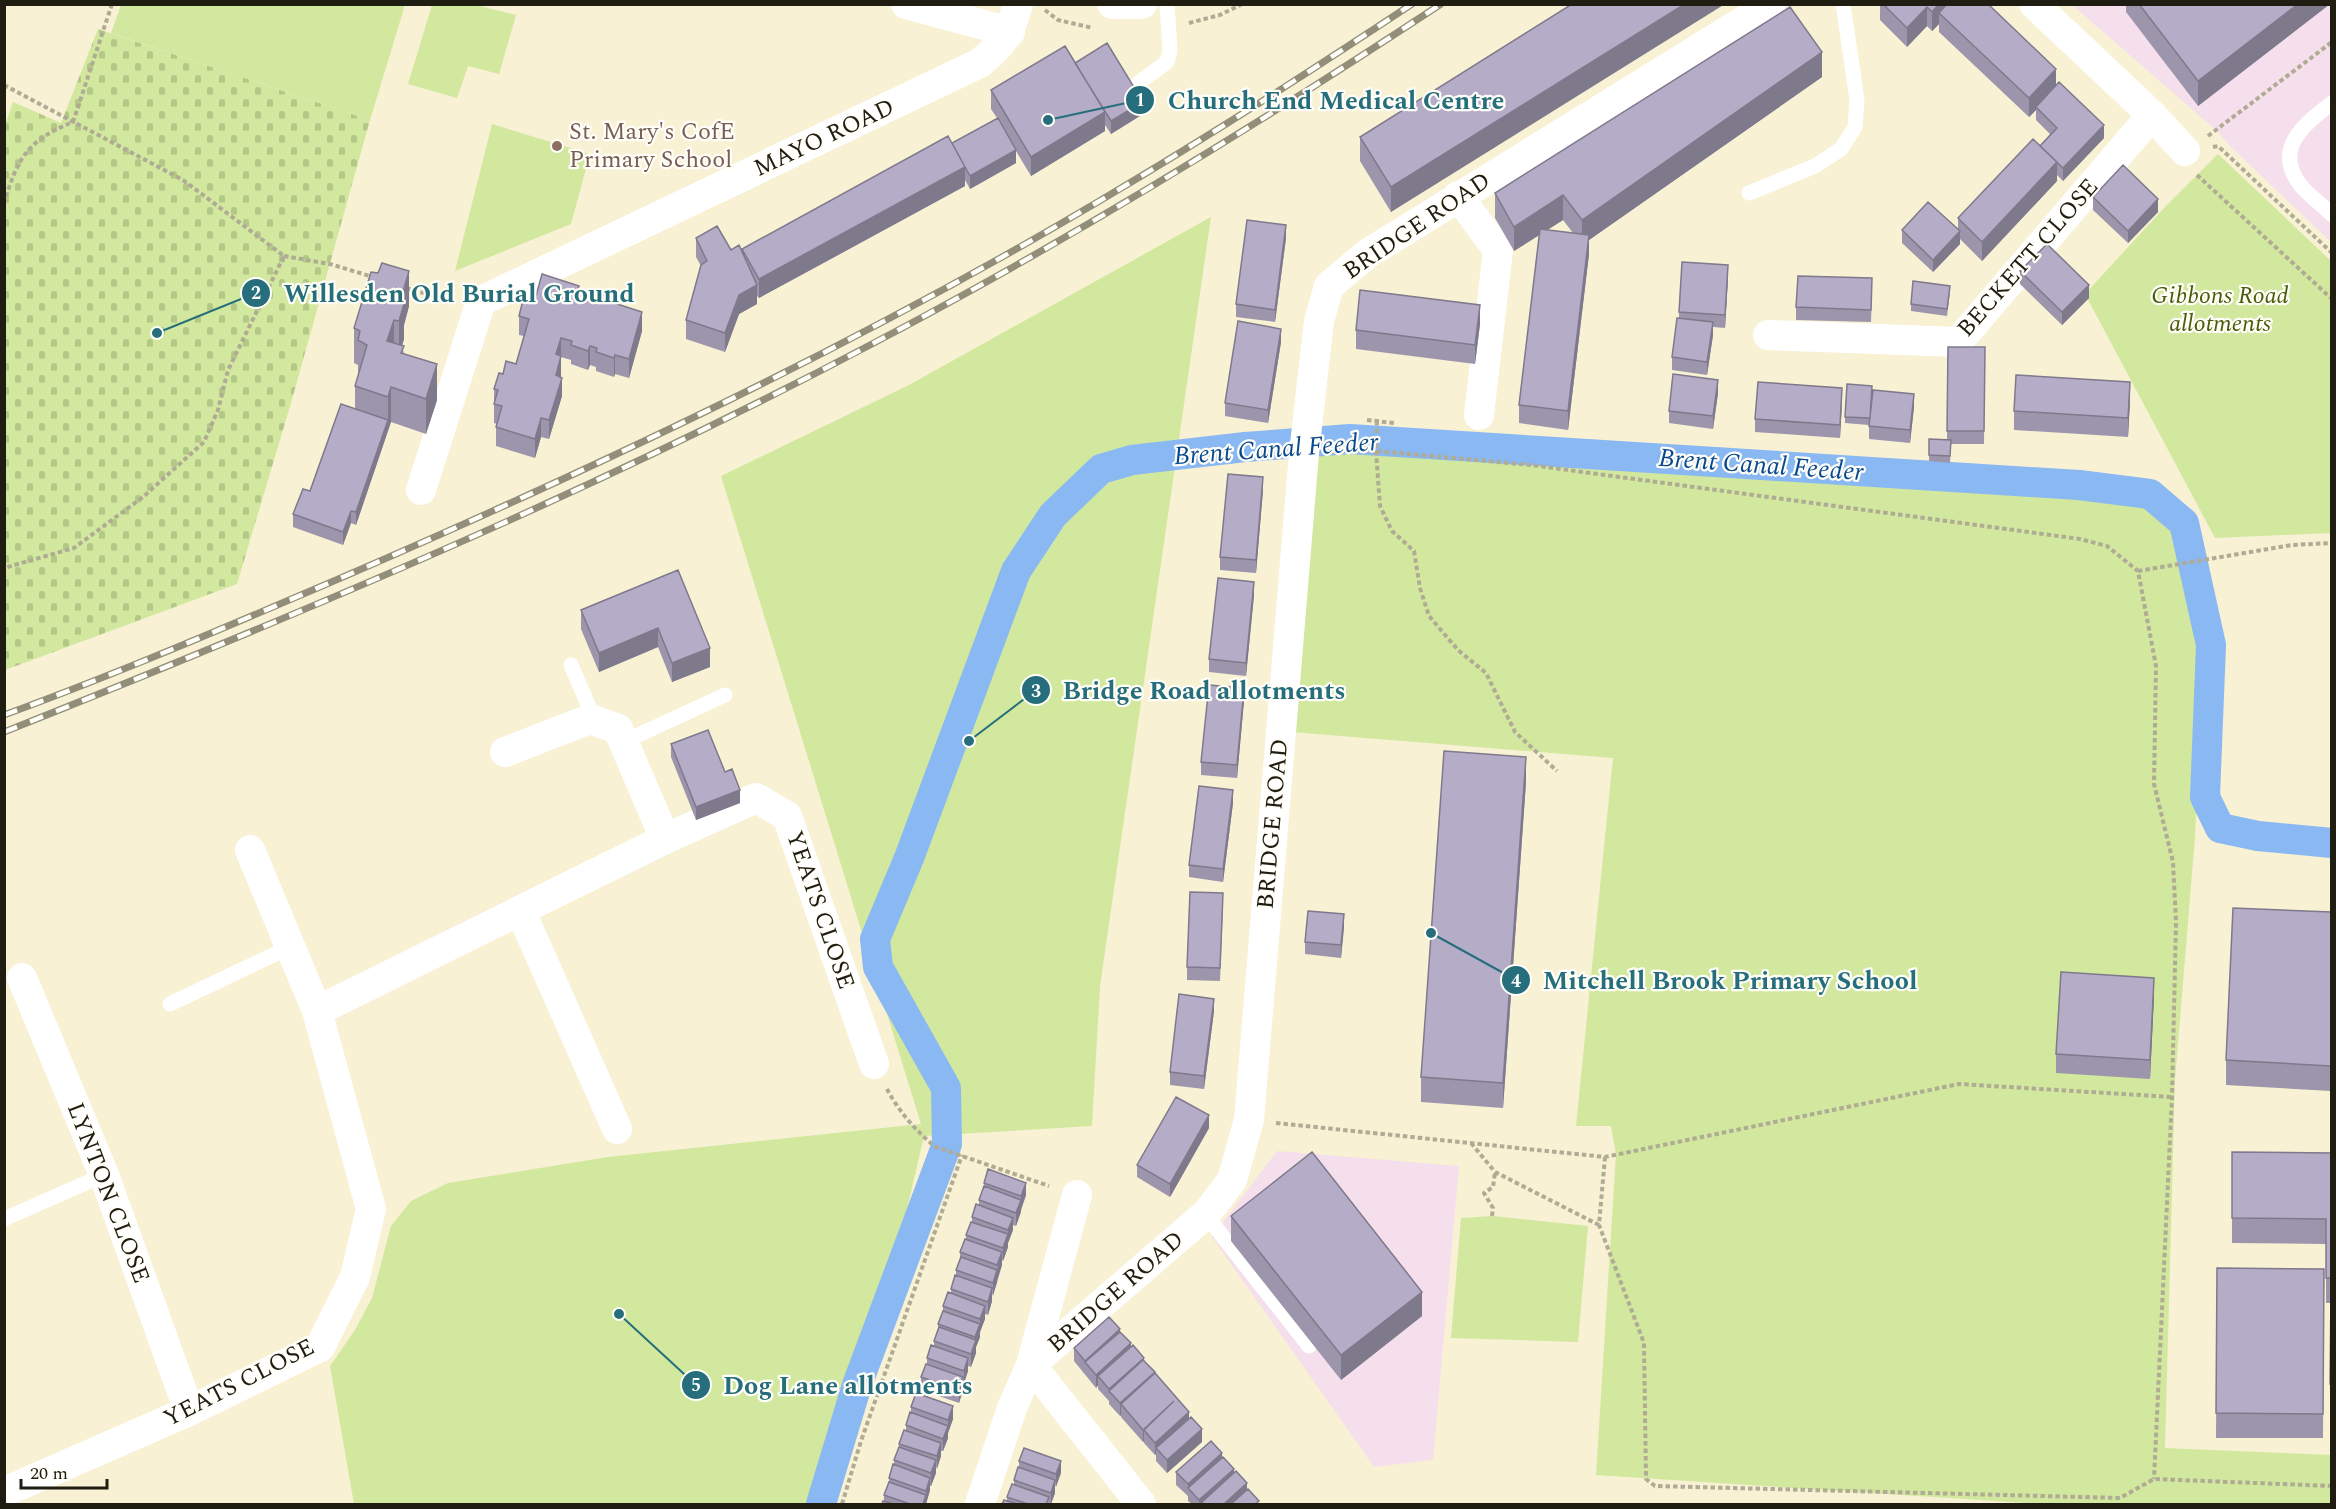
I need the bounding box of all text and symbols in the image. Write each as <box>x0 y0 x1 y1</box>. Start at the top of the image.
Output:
callout: Church End Medical Centre <box>1125 78 1516 122</box>
text: Church End Medical Centre <box>1168 81 1504 121</box>
text: 1 <box>1135 87 1145 114</box>
street label: MAYO ROAD <box>748 90 900 186</box>
place label: St. Mary's CofE Primary School <box>569 114 735 178</box>
marker: St. Mary's CofE Primary School <box>550 139 564 153</box>
street label: BRIDGE ROAD <box>1336 163 1498 289</box>
street label: BECKETT CLOSE <box>1949 170 2107 346</box>
callout: Willesden Old Burial Ground <box>241 271 647 315</box>
text: Willesden Old Burial Ground <box>283 274 635 314</box>
park label: Gibbons Road allotments <box>2151 278 2289 342</box>
text: 2 <box>251 280 261 307</box>
water label: Brent Canal Feeder <box>1172 422 1381 476</box>
water label: Brent Canal Feeder <box>1657 438 1866 492</box>
callout: Bridge Road allotments <box>1021 668 1358 712</box>
text: Bridge Road allotments <box>1062 671 1346 711</box>
text: 3 <box>1031 678 1041 705</box>
street label: BRIDGE ROAD <box>1248 737 1298 911</box>
street label: YEATS CLOSE <box>776 826 864 994</box>
callout: Mitchell Brook Primary School <box>1501 958 1930 1002</box>
text: Mitchell Brook Primary School <box>1542 961 1918 1001</box>
text: 4 <box>1511 968 1521 995</box>
street label: LYNTON CLOSE <box>57 1097 159 1289</box>
street label: BRIDGE ROAD <box>1040 1222 1192 1362</box>
street label: YEATS CLOSE <box>157 1329 321 1437</box>
callout: Dog Lane allotments <box>681 1363 985 1407</box>
text: Dog Lane allotments <box>723 1366 973 1406</box>
text: 5 <box>691 1372 701 1399</box>
scale bar <box>21 1452 106 1490</box>
text: 20 m <box>30 1460 68 1487</box>

